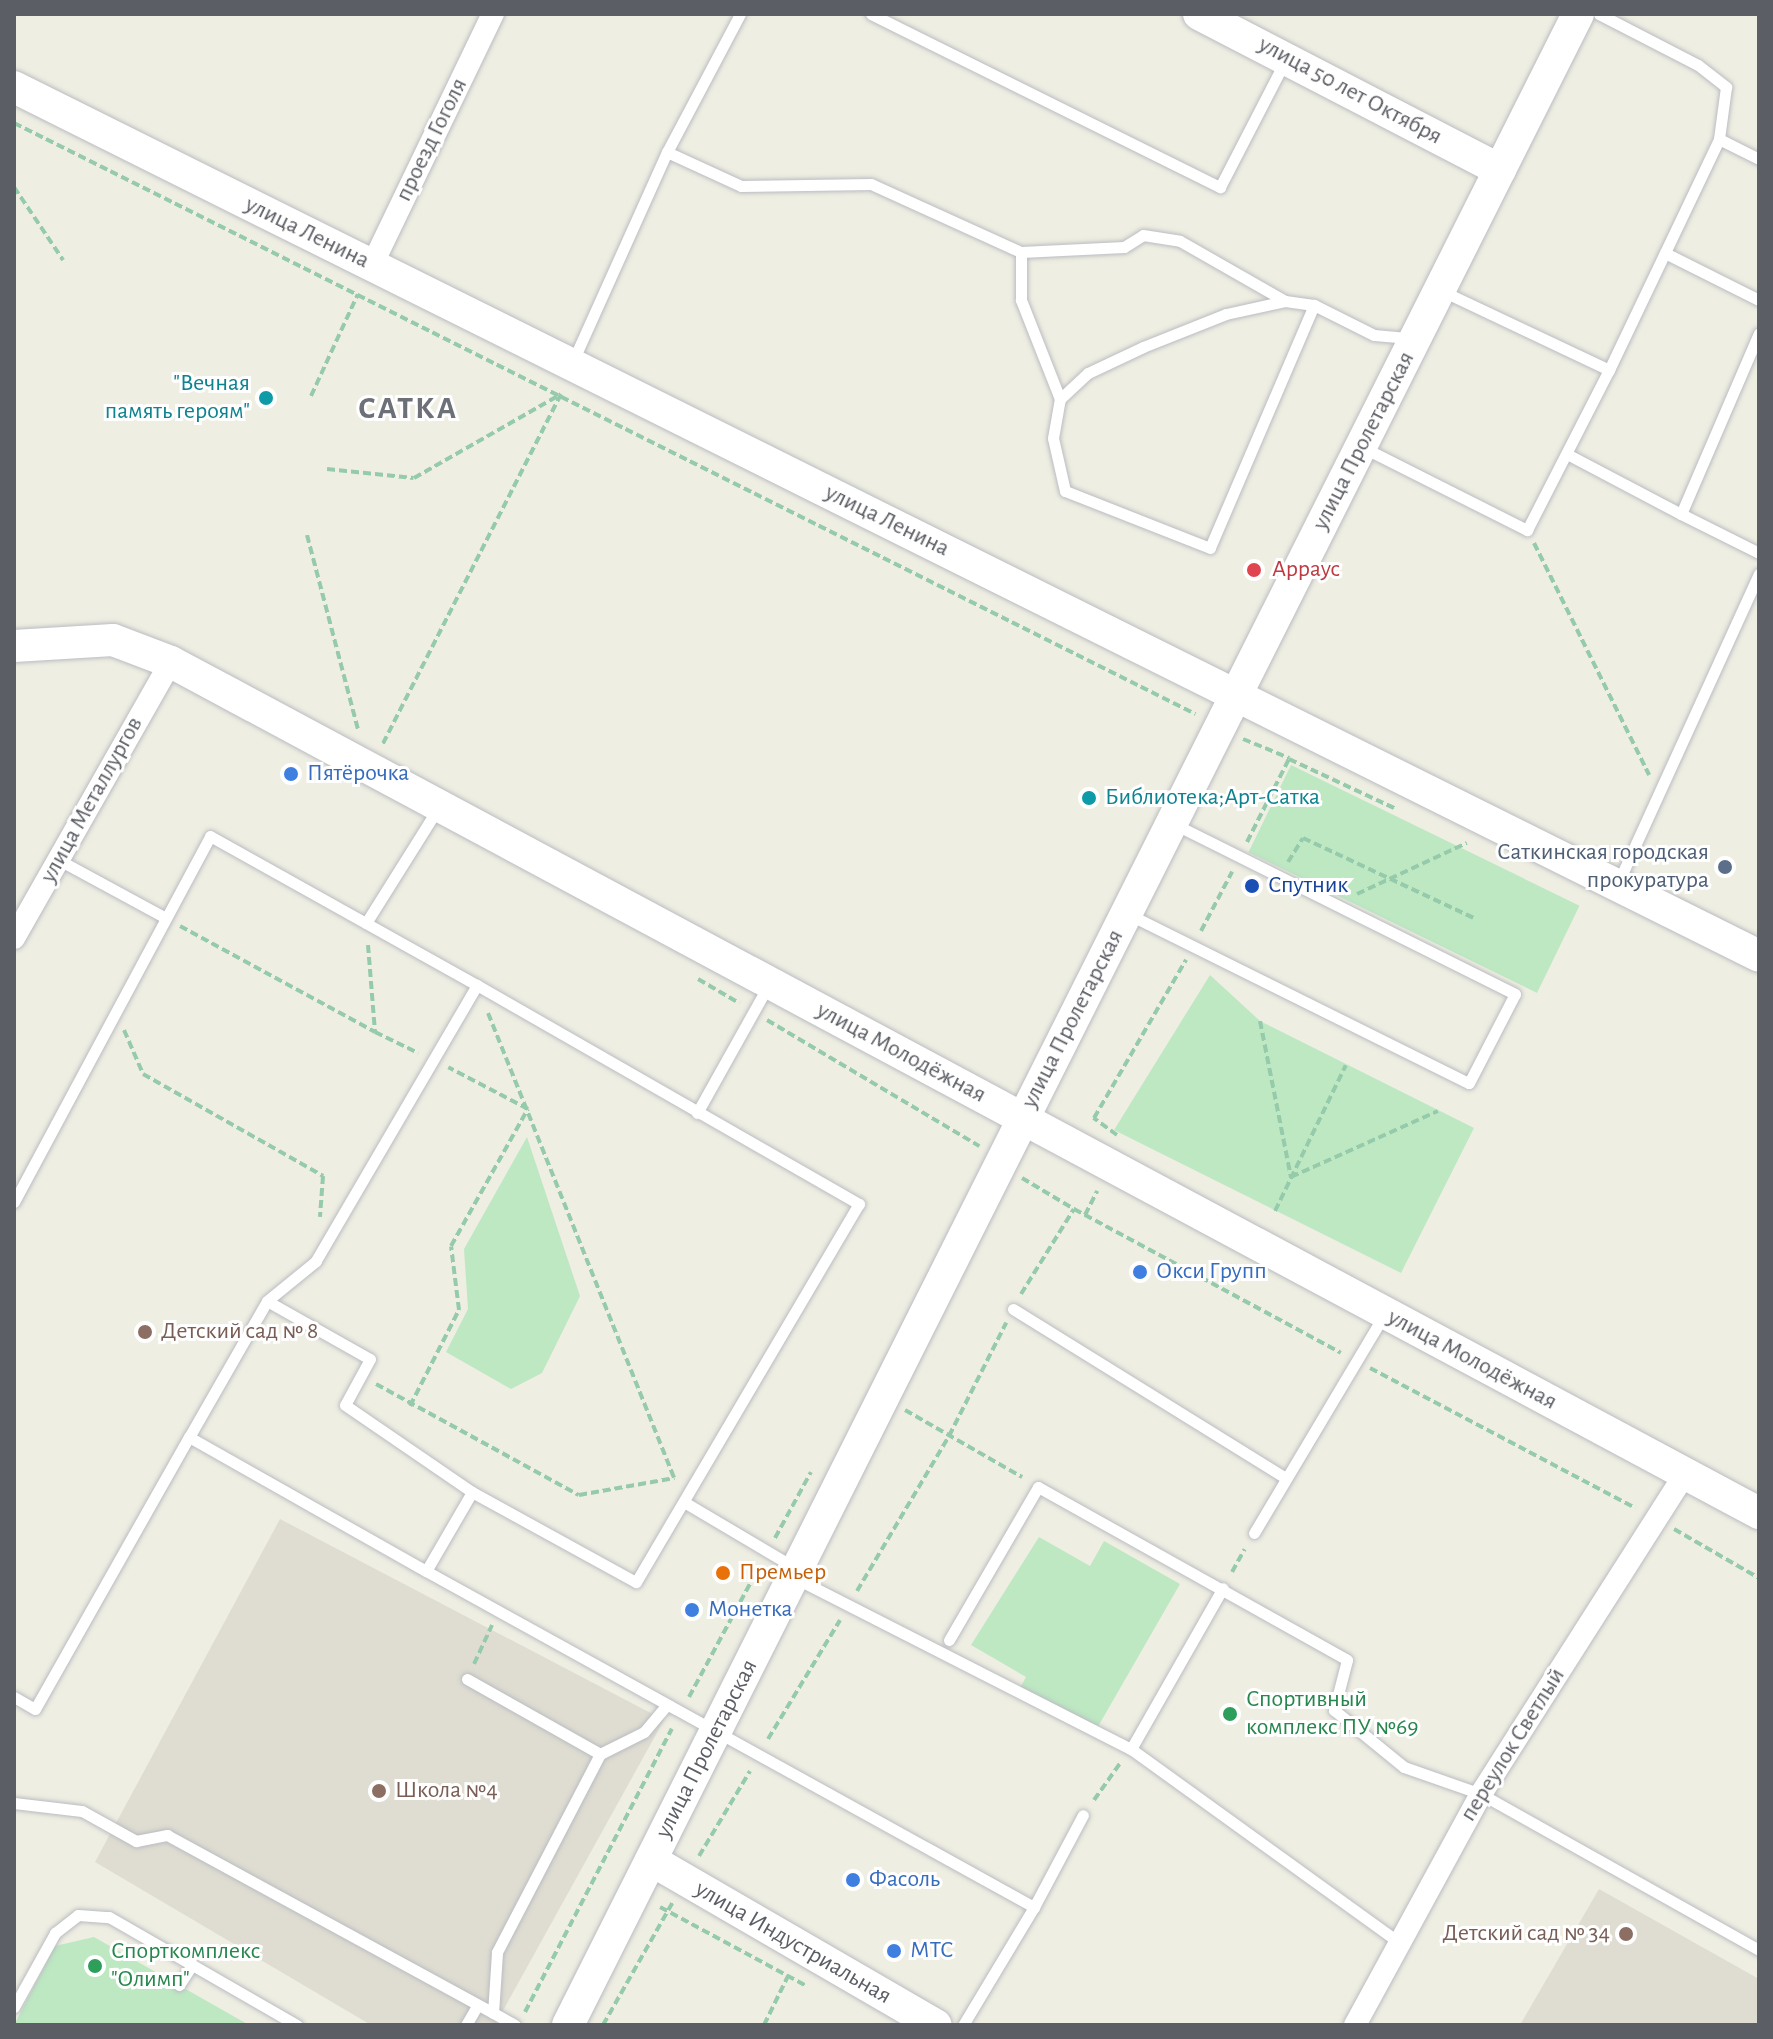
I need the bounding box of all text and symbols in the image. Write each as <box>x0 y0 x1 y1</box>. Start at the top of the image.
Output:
street label: улица 50 лет Октября <box>1253 30 1447 152</box>
street label: проезд Гоголя <box>390 74 474 206</box>
street label: улица Ленина <box>240 191 374 275</box>
street label: улица Пролетарская <box>1307 347 1421 535</box>
place label: "Вечная память героям" <box>105 370 250 426</box>
marker: "Вечная память героям" <box>257 389 275 407</box>
district label: САТКА <box>358 389 458 427</box>
street label: улица Ленина <box>820 479 954 563</box>
place label: Арраус <box>1272 556 1340 584</box>
marker: Арраус <box>1243 559 1265 581</box>
street label: улица Металлургов <box>34 712 150 888</box>
place label: Пятёрочка <box>307 760 409 788</box>
marker: Пятёрочка <box>282 765 300 783</box>
place label: Библиотека;Арт-Сатка <box>1105 784 1320 812</box>
marker: Библиотека;Арт-Сатка <box>1080 789 1098 807</box>
place label: Саткинская городская прокуратура <box>1497 839 1709 895</box>
marker: Саткинская городская прокуратура <box>1716 858 1734 876</box>
place label: Спутник <box>1268 872 1348 900</box>
marker: Спутник <box>1243 877 1261 895</box>
street label: улица Пролетарская <box>1016 925 1130 1113</box>
street label: улица Молодёжная <box>811 996 991 1110</box>
place label: Окси Групп <box>1156 1258 1267 1286</box>
marker: Окси Групп <box>1131 1263 1149 1281</box>
street label: улица Молодёжная <box>1382 1303 1562 1417</box>
place label: Детский сад № 8 <box>161 1318 318 1346</box>
marker: Детский сад № 8 <box>136 1323 154 1341</box>
place label: Премьер <box>739 1559 826 1587</box>
marker: Премьер <box>714 1564 732 1582</box>
place label: Монетка <box>708 1596 793 1624</box>
marker: Монетка <box>683 1601 701 1619</box>
street label: улица Пролетарская <box>650 1655 764 1843</box>
street label: переулок Светлый <box>1454 1663 1572 1827</box>
place label: Спортивный комплекс ПУ №69 <box>1246 1686 1418 1742</box>
marker: Спортивный комплекс ПУ №69 <box>1221 1705 1239 1723</box>
place label: Школа №4 <box>395 1777 498 1805</box>
marker: Школа №4 <box>370 1782 388 1800</box>
place label: Фасоль <box>869 1866 940 1894</box>
marker: Фасоль <box>844 1871 862 1889</box>
street label: улица Индустриальная <box>690 1875 896 2011</box>
place label: Детский сад № 34 <box>1443 1920 1610 1948</box>
marker: Детский сад № 34 <box>1617 1925 1635 1943</box>
place label: МТС <box>910 1937 954 1965</box>
place label: Спорткомплекс "Олимп" <box>111 1938 260 1994</box>
marker: МТС <box>885 1942 903 1960</box>
marker: Спорткомплекс "Олимп" <box>86 1957 104 1975</box>

